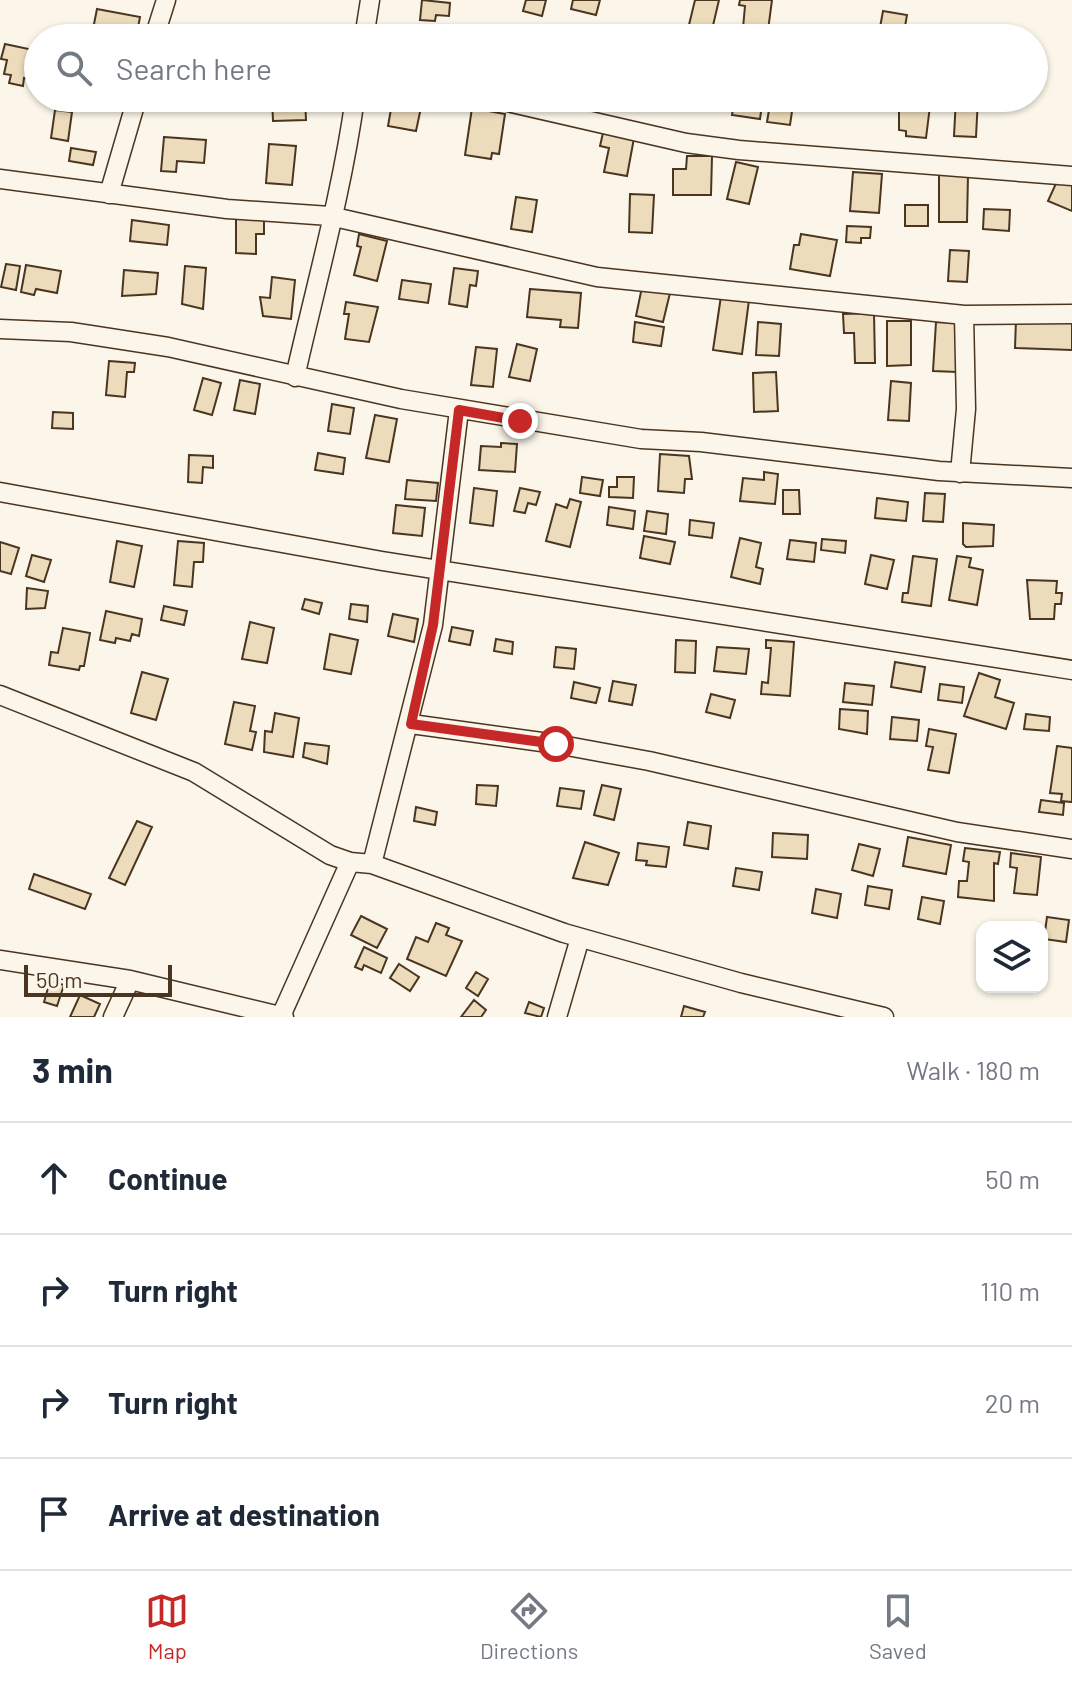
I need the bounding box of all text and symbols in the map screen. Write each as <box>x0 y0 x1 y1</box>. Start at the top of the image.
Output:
search box <box>24 24 1048 112</box>
icon: search <box>52 46 96 90</box>
text: Search here <box>116 50 272 86</box>
route end <box>502 403 538 439</box>
route start <box>538 726 574 762</box>
map controls <box>976 921 1048 993</box>
button: layers <box>976 921 1048 993</box>
scale bar <box>24 961 172 997</box>
text: 50 m <box>36 966 82 992</box>
text: 3 min <box>32 1049 113 1090</box>
text: Walk · 180 m <box>906 1054 1040 1085</box>
icon: ahead <box>32 1156 76 1200</box>
text: Continue <box>108 1160 228 1196</box>
text: 50 m <box>985 1163 1040 1194</box>
icon: right <box>32 1268 76 1312</box>
text: Turn right <box>108 1272 238 1308</box>
text: 110 m <box>980 1275 1040 1306</box>
icon: right <box>32 1380 76 1424</box>
text: Turn right <box>108 1384 238 1420</box>
text: 20 m <box>985 1387 1040 1418</box>
icon: arrive <box>32 1492 76 1536</box>
text: Arrive at destination <box>108 1496 380 1532</box>
tab: Map <box>145 1589 189 1663</box>
tab: Directions <box>480 1589 578 1663</box>
tab: Saved <box>869 1589 927 1663</box>

